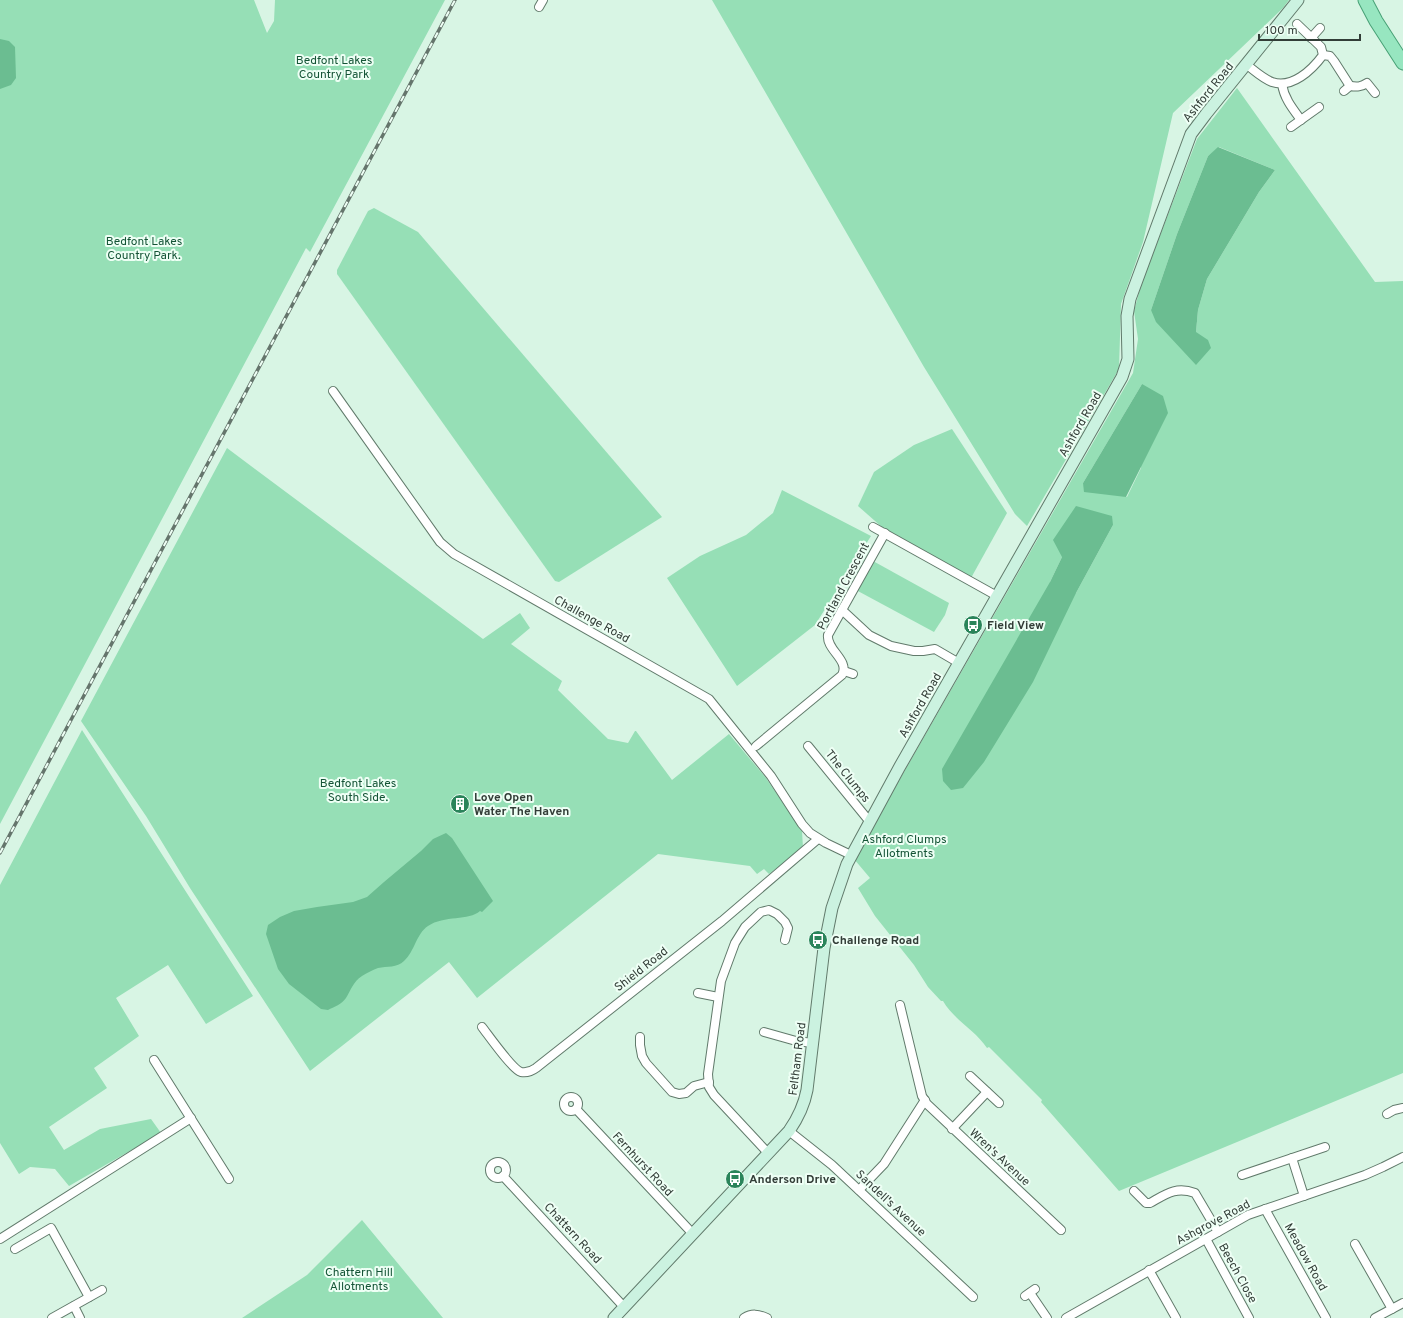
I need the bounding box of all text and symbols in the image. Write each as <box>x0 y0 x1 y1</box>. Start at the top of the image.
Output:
scale bar <box>1259 16 1360 42</box>
text: 100 m <box>1265 23 1298 39</box>
park label: Bedfont Lakes Country Park <box>296 53 372 83</box>
street label: Ashford Road <box>1180 59 1238 126</box>
park label: Bedfont Lakes Country Park. <box>106 234 182 264</box>
street label: Ashford Road <box>1056 389 1106 460</box>
street label: Portland Crescent <box>814 540 874 633</box>
street label: Challenge Road <box>551 592 632 647</box>
bus stop icon: Field View <box>962 614 984 636</box>
place label: Field View <box>987 618 1044 634</box>
street label: Ashford Road <box>896 670 946 741</box>
street label: The Clumps <box>821 747 873 806</box>
park label: Bedfont Lakes South Side. <box>320 776 396 806</box>
place label: Love Open Water The Haven <box>474 790 569 820</box>
building icon: Love Open Water The Haven <box>449 793 471 815</box>
park label: Ashford Clumps Allotments <box>861 832 947 862</box>
bus stop icon: Challenge Road <box>807 929 829 951</box>
place label: Challenge Road <box>832 933 919 949</box>
street label: Shield Road <box>611 944 672 996</box>
street label: Feltham Road <box>786 1022 810 1097</box>
street label: Wren's Avenue <box>965 1125 1033 1190</box>
street label: Fernhurst Road <box>608 1129 676 1200</box>
street label: Sandell's Avenue <box>852 1167 929 1241</box>
bus stop icon: Anderson Drive <box>724 1168 746 1190</box>
place label: Anderson Drive <box>749 1172 836 1188</box>
street label: Ashgrove Road <box>1174 1197 1253 1249</box>
street label: Chattern Road <box>540 1200 605 1268</box>
street label: Meadow Road <box>1280 1221 1330 1294</box>
street label: Beech Close <box>1214 1241 1260 1306</box>
park label: Chattern Hill Allotments <box>325 1265 393 1295</box>

